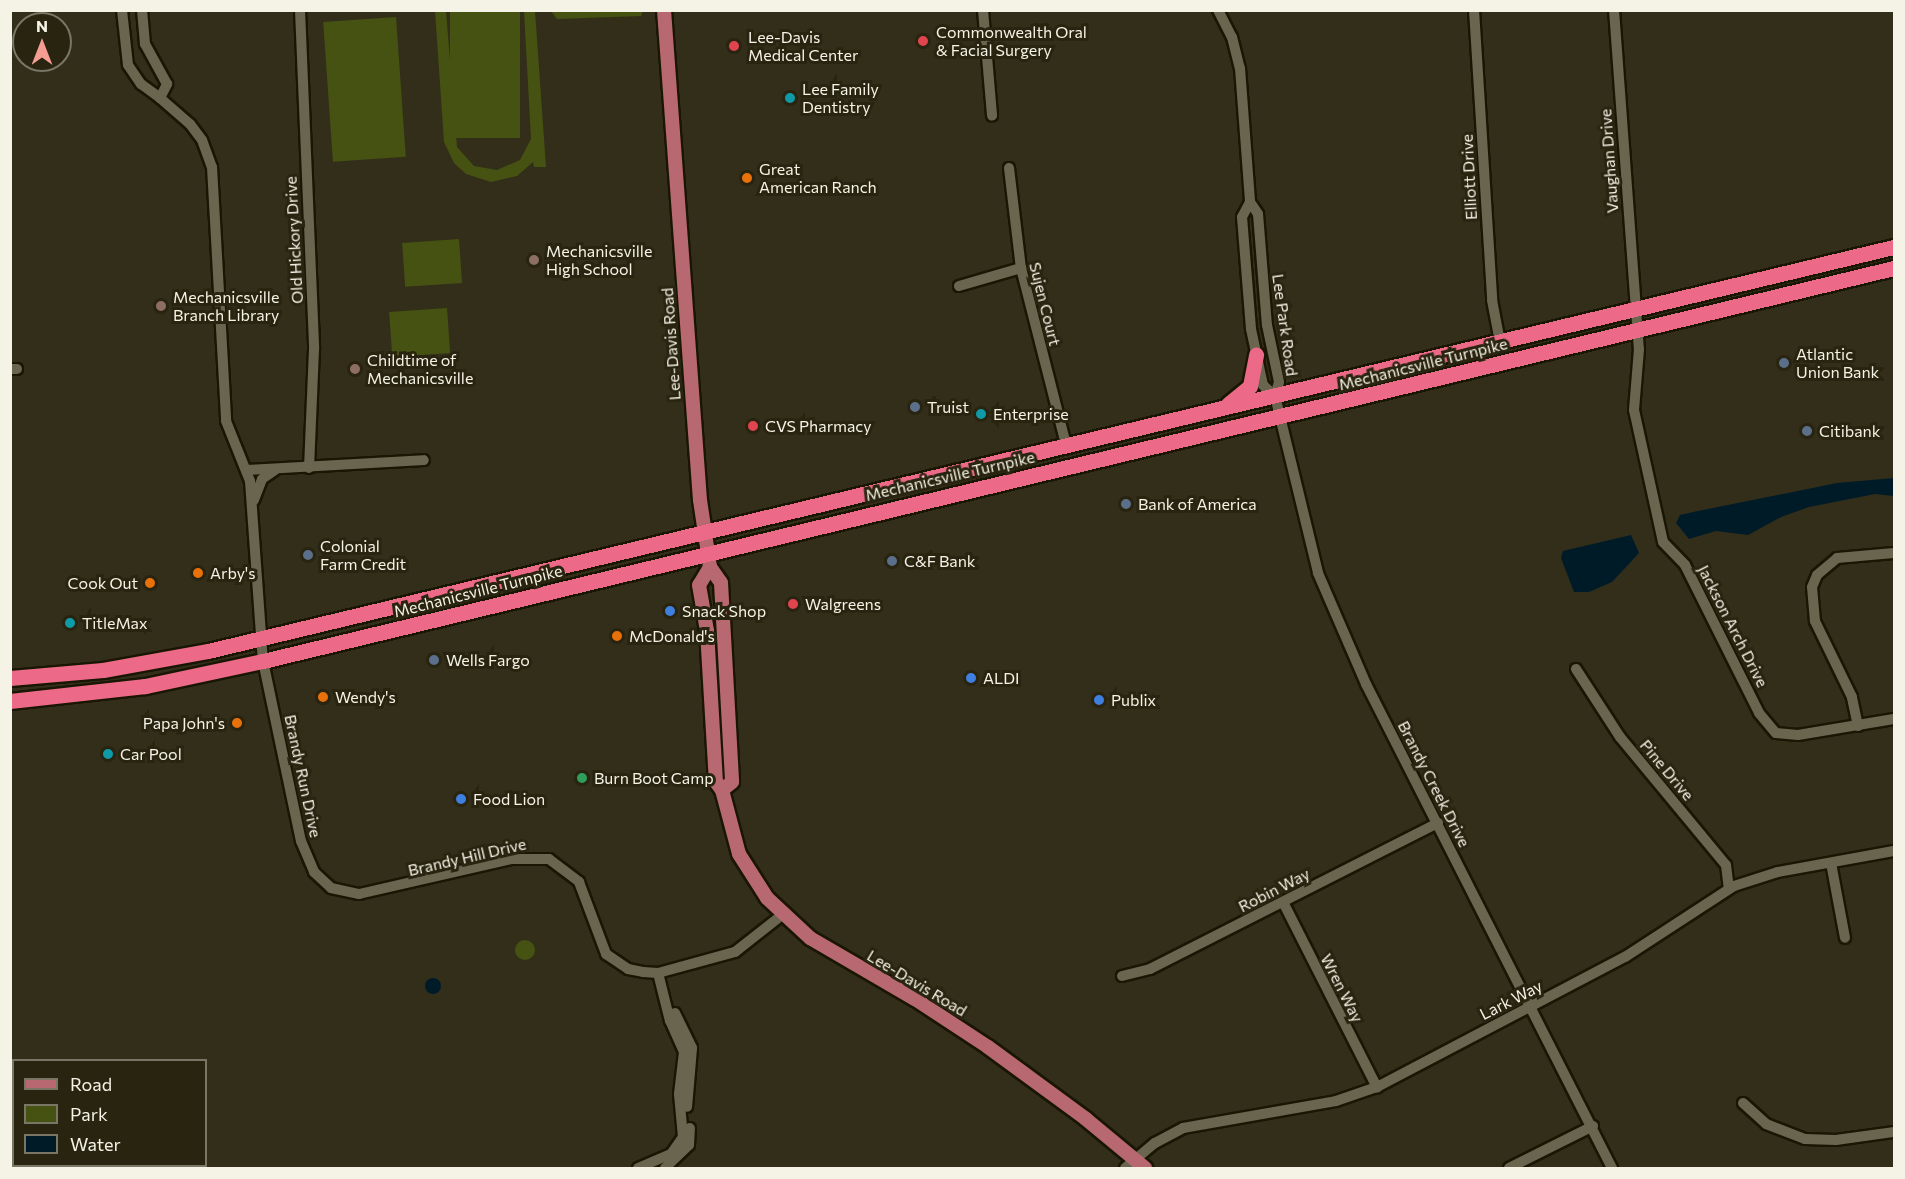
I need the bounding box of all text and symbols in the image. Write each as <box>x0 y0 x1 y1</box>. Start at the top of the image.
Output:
north arrow <box>12 12 72 72</box>
text: N <box>36 16 48 35</box>
place label: Commonwealth Oral & Facial Surgery <box>936 22 1087 60</box>
place label: Lee-Davis Medical Center <box>748 27 858 65</box>
marker: Commonwealth Oral & Facial Surgery <box>914 32 932 50</box>
marker: Lee-Davis Medical Center <box>725 37 743 55</box>
place label: Lee Family Dentistry <box>802 79 879 117</box>
marker: Lee Family Dentistry <box>783 91 797 105</box>
street label: Vaughan Drive <box>1596 108 1622 214</box>
street label: Elliott Drive <box>1457 134 1481 220</box>
place label: Great American Ranch <box>759 159 877 197</box>
marker: Great American Ranch <box>740 171 754 185</box>
street label: Old Hickory Drive <box>281 176 307 304</box>
place label: Mechanicsville High School <box>546 241 652 279</box>
marker: Mechanicsville High School <box>527 253 541 267</box>
street label: Sujen Court <box>1025 260 1065 348</box>
street label: Lee Park Road <box>1268 273 1302 377</box>
place label: Mechanicsville Branch Library <box>173 287 279 325</box>
street label: Lee-Davis Road <box>657 287 685 401</box>
marker: Mechanicsville Branch Library <box>154 299 168 313</box>
street label: Mechanicsville Turnpike <box>1337 334 1509 394</box>
place label: Atlantic Union Bank <box>1796 344 1879 382</box>
place label: Childtime of Mechanicsville <box>367 350 473 388</box>
marker: Atlantic Union Bank <box>1777 356 1791 370</box>
marker: Childtime of Mechanicsville <box>348 362 362 376</box>
place label: Truist <box>927 397 969 417</box>
marker: Truist <box>908 400 922 414</box>
place label: Enterprise <box>993 404 1069 424</box>
marker: Enterprise <box>974 407 988 421</box>
place label: CVS Pharmacy <box>765 416 872 436</box>
marker: CVS Pharmacy <box>746 419 760 433</box>
place label: Citibank <box>1819 421 1880 441</box>
marker: Citibank <box>1800 424 1814 438</box>
street label: Mechanicsville Turnpike <box>863 447 1037 505</box>
place label: Bank of America <box>1138 494 1257 514</box>
marker: Bank of America <box>1119 497 1133 511</box>
place label: Colonial Farm Credit <box>320 536 406 574</box>
marker: Colonial Farm Credit <box>301 548 315 562</box>
place label: C&F Bank <box>904 551 975 571</box>
marker: C&F Bank <box>885 554 899 568</box>
street label: Mechanicsville Turnpike <box>392 561 564 621</box>
street label: Jackson Arch Drive <box>1694 562 1772 690</box>
place label: Arby's <box>210 563 255 583</box>
marker: Arby's <box>191 566 205 580</box>
place label: Cook Out <box>68 573 138 593</box>
marker: Cook Out <box>143 576 157 590</box>
place label: Walgreens <box>805 594 881 614</box>
marker: Walgreens <box>786 597 800 611</box>
place label: Snack Shop <box>682 601 766 621</box>
marker: Snack Shop <box>663 604 677 618</box>
place label: TitleMax <box>82 613 147 633</box>
marker: TitleMax <box>63 616 77 630</box>
place label: McDonald's <box>629 626 715 646</box>
marker: McDonald's <box>610 629 624 643</box>
place label: Wells Fargo <box>446 650 530 670</box>
marker: Wells Fargo <box>427 653 441 667</box>
place label: ALDI <box>983 668 1019 688</box>
marker: ALDI <box>964 671 978 685</box>
place label: Wendy's <box>335 687 396 707</box>
marker: Wendy's <box>316 690 330 704</box>
place label: Publix <box>1111 690 1156 710</box>
marker: Publix <box>1092 693 1106 707</box>
place label: Papa John's <box>143 713 225 733</box>
street label: Brandy Run Drive <box>281 713 325 839</box>
marker: Papa John's <box>230 716 244 730</box>
street label: Brandy Creek Drive <box>1394 718 1474 850</box>
street label: Pine Drive <box>1636 736 1698 804</box>
place label: Car Pool <box>120 744 182 764</box>
marker: Car Pool <box>101 747 115 761</box>
place label: Burn Boot Camp <box>594 768 714 788</box>
marker: Burn Boot Camp <box>575 771 589 785</box>
place label: Food Lion <box>473 789 545 809</box>
marker: Food Lion <box>454 792 468 806</box>
street label: Brandy Hill Drive <box>406 834 528 880</box>
street label: Robin Way <box>1235 864 1313 916</box>
street label: Lee-Davis Road <box>864 946 970 1020</box>
street label: Wren Way <box>1317 951 1367 1025</box>
street label: Lark Way <box>1477 976 1545 1024</box>
legend <box>12 1059 207 1167</box>
text: Road <box>70 1073 112 1095</box>
text: Park <box>70 1103 108 1125</box>
text: Water <box>70 1133 121 1155</box>

